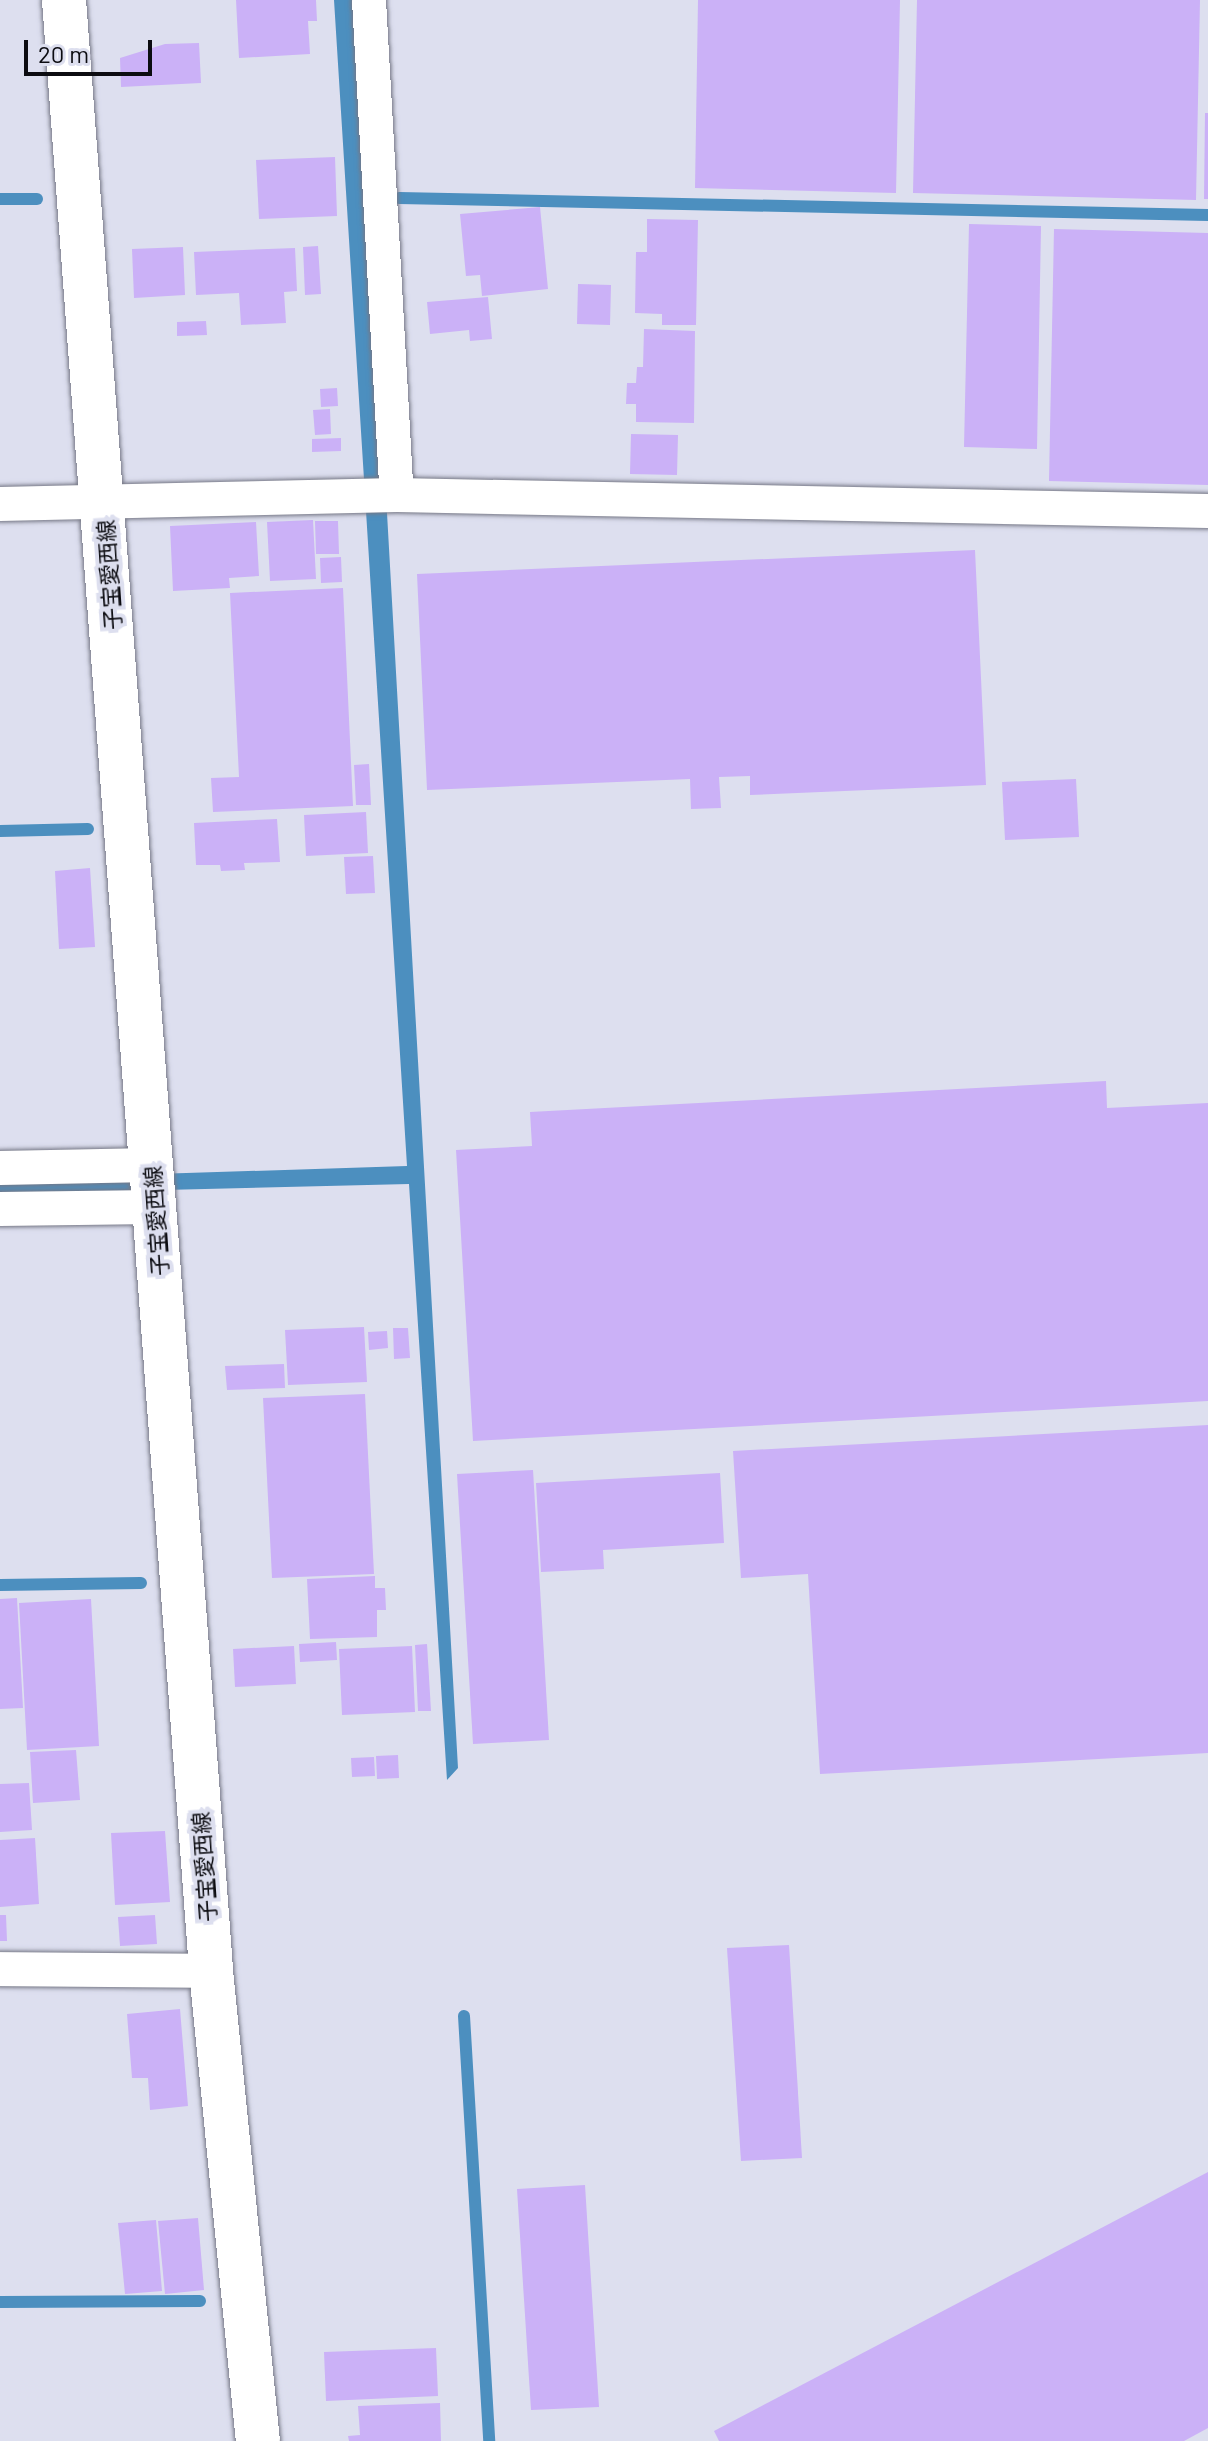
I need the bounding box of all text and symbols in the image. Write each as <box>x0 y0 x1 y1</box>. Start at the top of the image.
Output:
scale bar <box>28 24 156 74</box>
text: 20 m <box>38 39 89 68</box>
street label: 子宝愛西線 <box>92 519 126 631</box>
street label: 子宝愛西線 <box>139 1165 173 1277</box>
street label: 子宝愛西線 <box>187 1811 221 1923</box>

